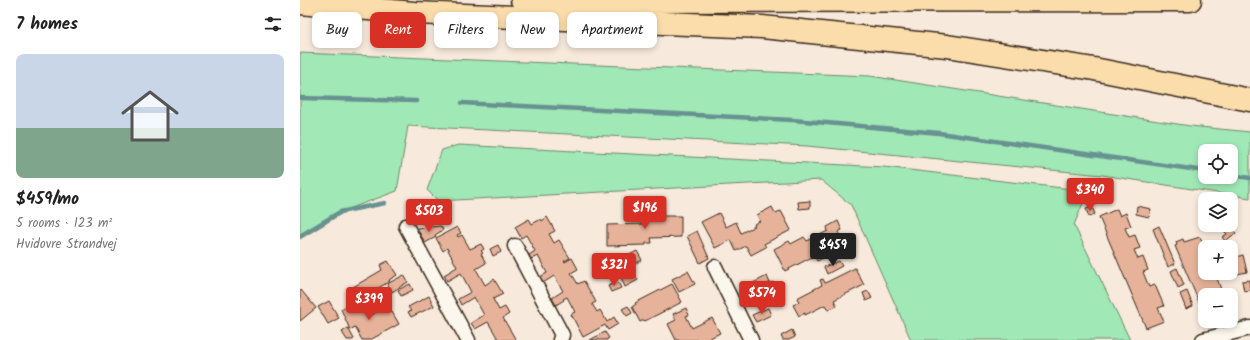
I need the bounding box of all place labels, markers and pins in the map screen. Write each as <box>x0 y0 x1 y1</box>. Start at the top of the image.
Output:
pin: $340 <box>1066 178 1114 212</box>
pin: $196 <box>621 196 669 230</box>
pin: $503 <box>405 199 453 233</box>
pin: $459 <box>809 233 857 267</box>
pin: $321 <box>590 253 638 287</box>
pin: $574 <box>738 281 786 315</box>
pin: $399 <box>345 287 393 321</box>

